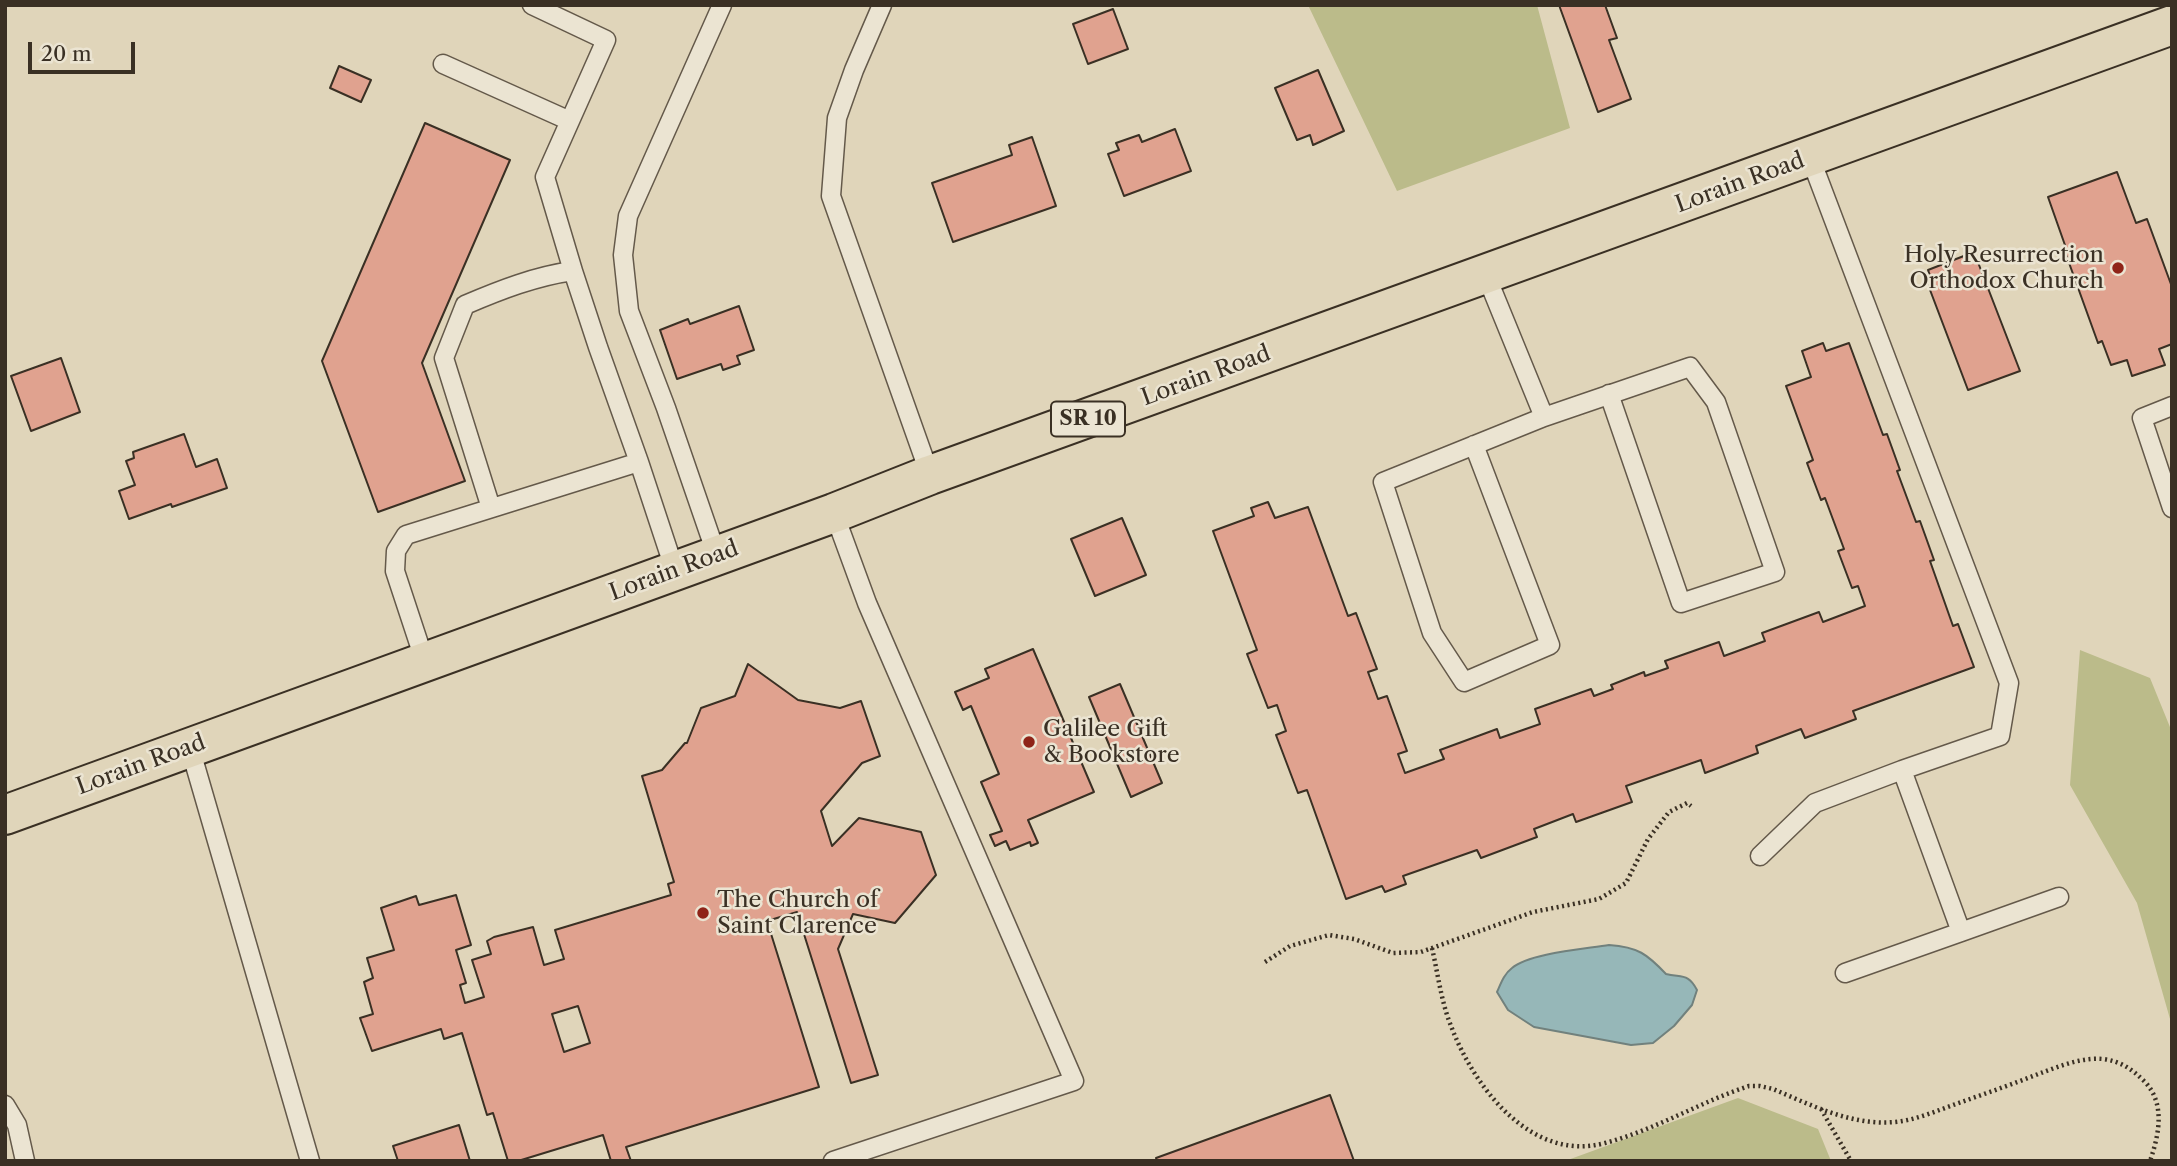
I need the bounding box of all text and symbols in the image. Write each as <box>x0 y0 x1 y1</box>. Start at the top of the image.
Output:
scale bar <box>32 28 138 72</box>
text: 20 m <box>41 41 92 66</box>
street label: Lorain Road <box>1672 147 1808 219</box>
place label: Holy Resurrection Orthodox Church <box>1904 241 2104 295</box>
marker: Holy Resurrection Orthodox Church <box>2110 260 2126 276</box>
street label: Lorain Road <box>1138 340 1274 412</box>
road number: SR 10 <box>1051 402 1125 436</box>
street label: Lorain Road <box>606 535 742 607</box>
place label: Galilee Gift & Bookstore <box>1043 715 1180 769</box>
street label: Lorain Road <box>73 729 209 801</box>
marker: Galilee Gift & Bookstore <box>1021 734 1037 750</box>
place label: The Church of Saint Clarence <box>717 886 878 940</box>
marker: The Church of Saint Clarence <box>695 905 711 921</box>

